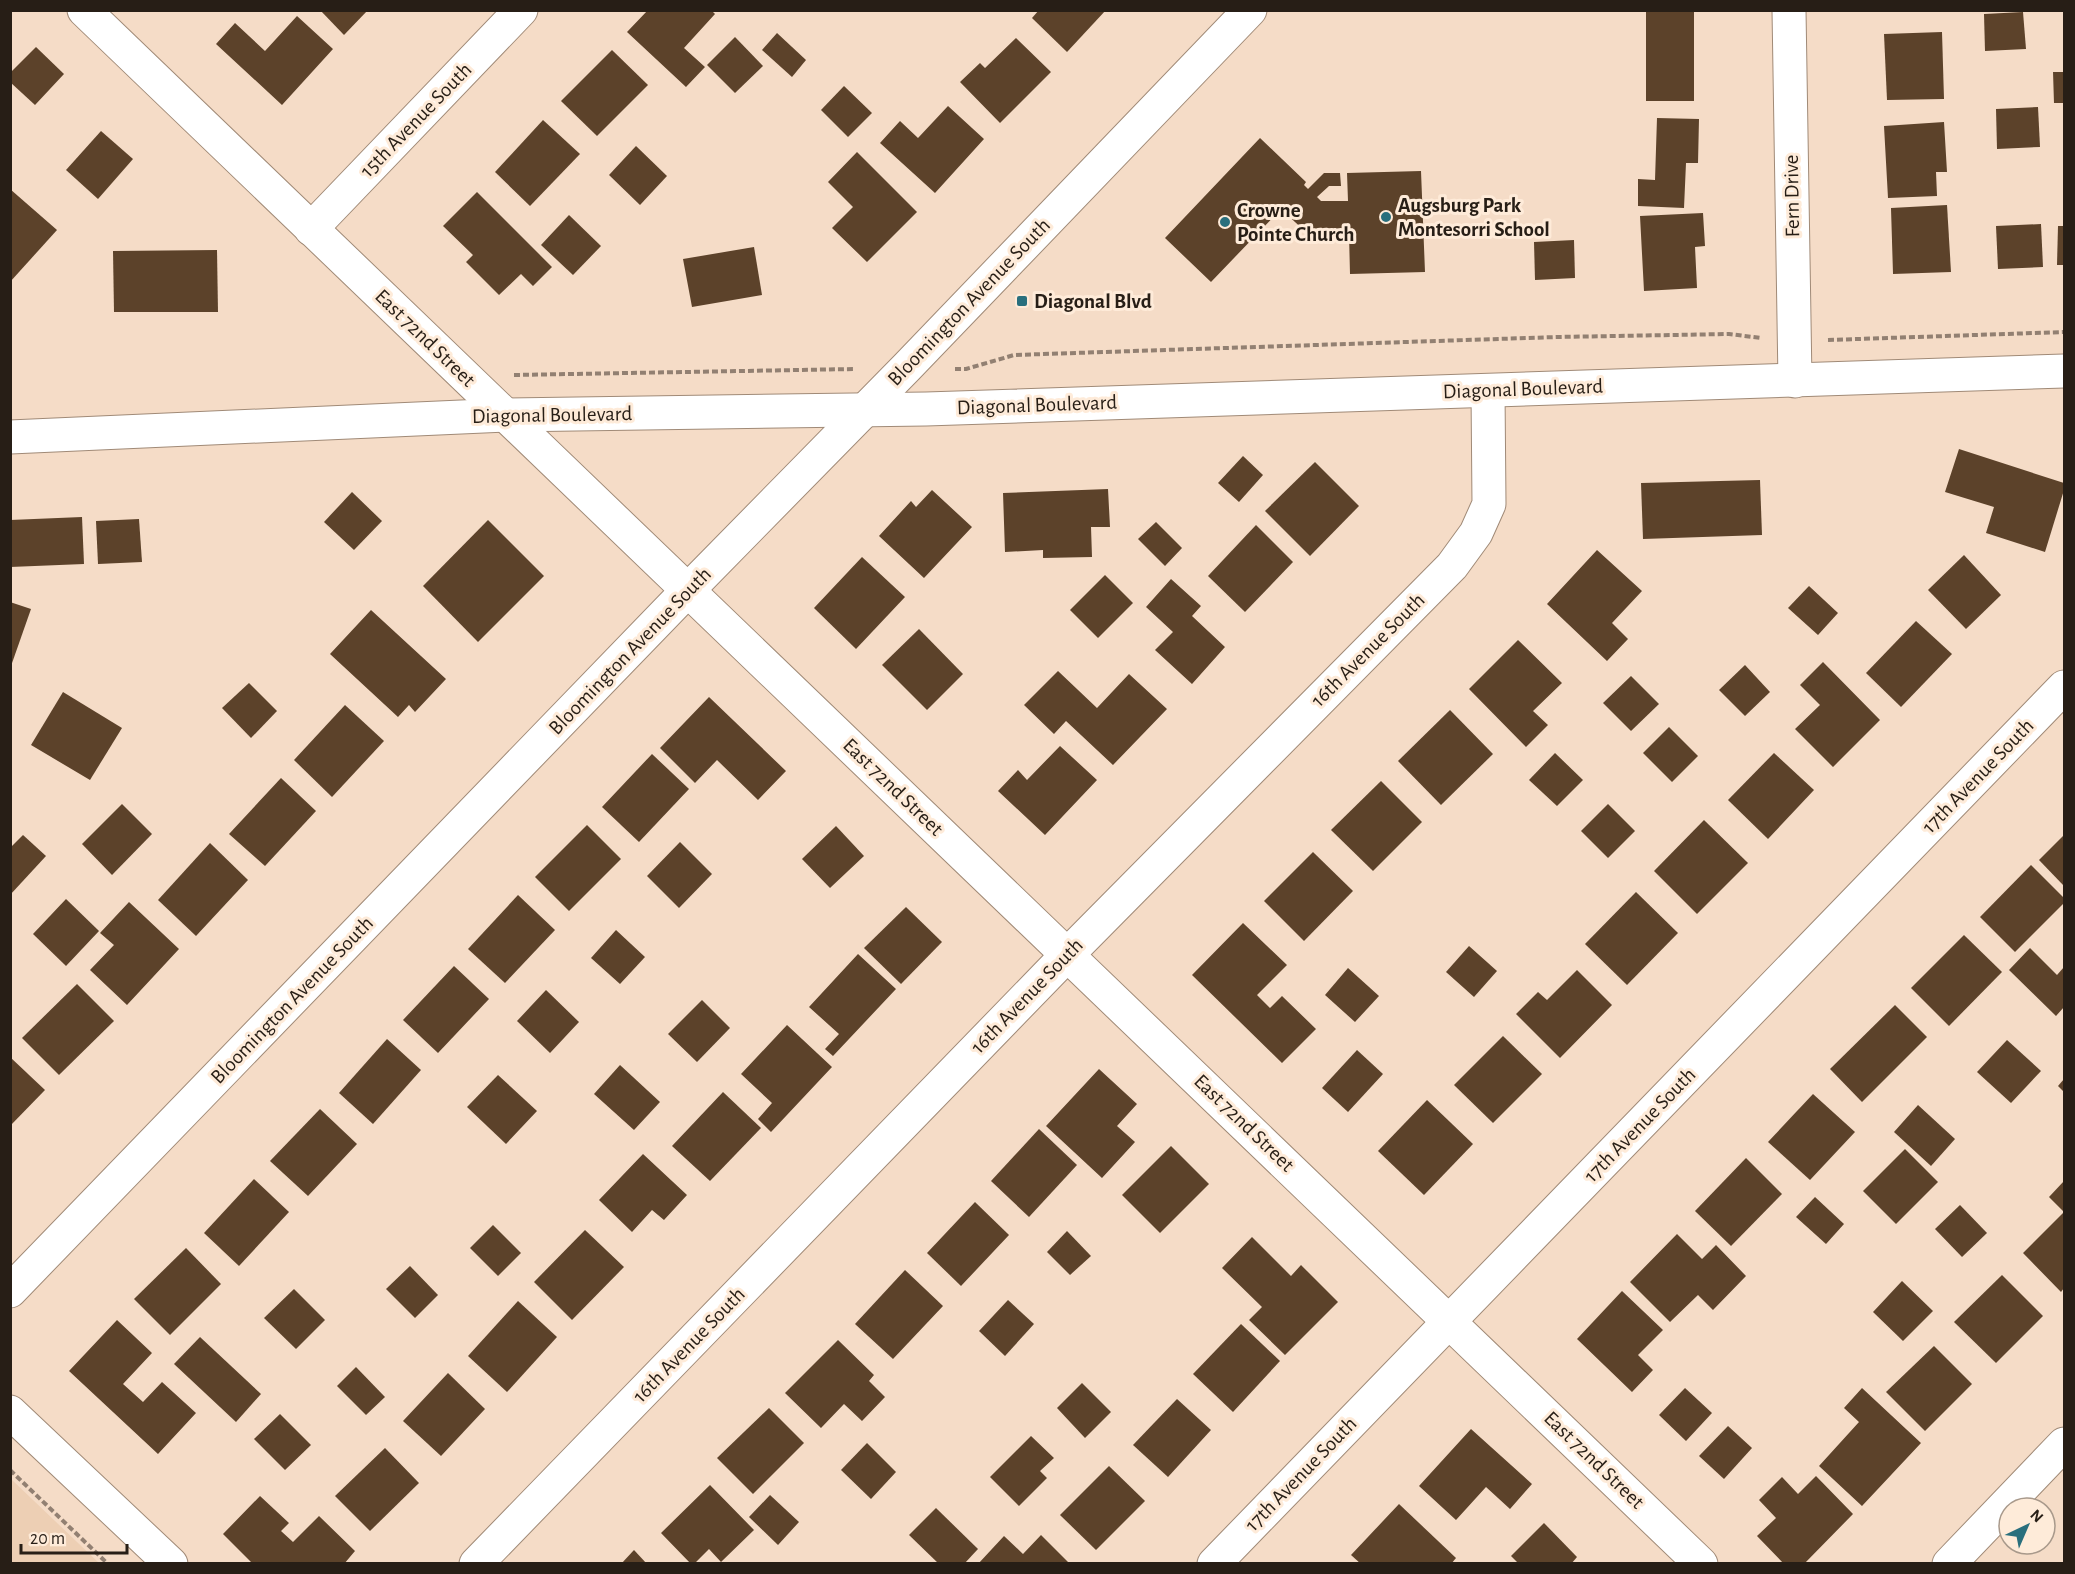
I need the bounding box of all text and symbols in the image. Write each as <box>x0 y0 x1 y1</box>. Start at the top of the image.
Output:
street label: 15th Avenue South <box>356 59 476 181</box>
street label: Fern Drive <box>1781 154 1803 238</box>
place label: Augsburg Park Montesorri School <box>1398 195 1550 240</box>
place label: Crowne Pointe Church <box>1237 200 1354 245</box>
marker: Augsburg Park Montesorri School <box>1379 210 1393 224</box>
street label: Bloomington Avenue South <box>884 214 1054 390</box>
marker: Crowne Pointe Church <box>1218 215 1232 229</box>
street label: East 72nd Street <box>371 285 479 391</box>
place label: Diagonal Blvd <box>1034 291 1152 312</box>
marker: Diagonal Blvd <box>1015 294 1029 308</box>
street label: Diagonal Boulevard <box>1442 376 1604 402</box>
street label: Diagonal Boulevard <box>956 392 1118 418</box>
street label: Diagonal Boulevard <box>472 403 633 427</box>
street label: Bloomington Avenue South <box>545 563 715 739</box>
street label: 16th Avenue South <box>1307 589 1429 711</box>
street label: 17th Avenue South <box>1918 715 2038 837</box>
street label: East 72nd Street <box>839 734 947 840</box>
street label: Bloomington Avenue South <box>207 912 377 1088</box>
street label: 16th Avenue South <box>967 934 1087 1058</box>
street label: 17th Avenue South <box>1580 1064 1700 1186</box>
street label: East 72nd Street <box>1190 1070 1298 1176</box>
street label: 16th Avenue South <box>629 1283 749 1407</box>
street label: East 72nd Street <box>1540 1407 1648 1513</box>
street label: 17th Avenue South <box>1241 1413 1361 1535</box>
north arrow <box>1997 1496 2057 1556</box>
text: N <box>2027 1506 2046 1526</box>
scale bar <box>21 1517 128 1555</box>
text: 20 m <box>30 1530 65 1548</box>

